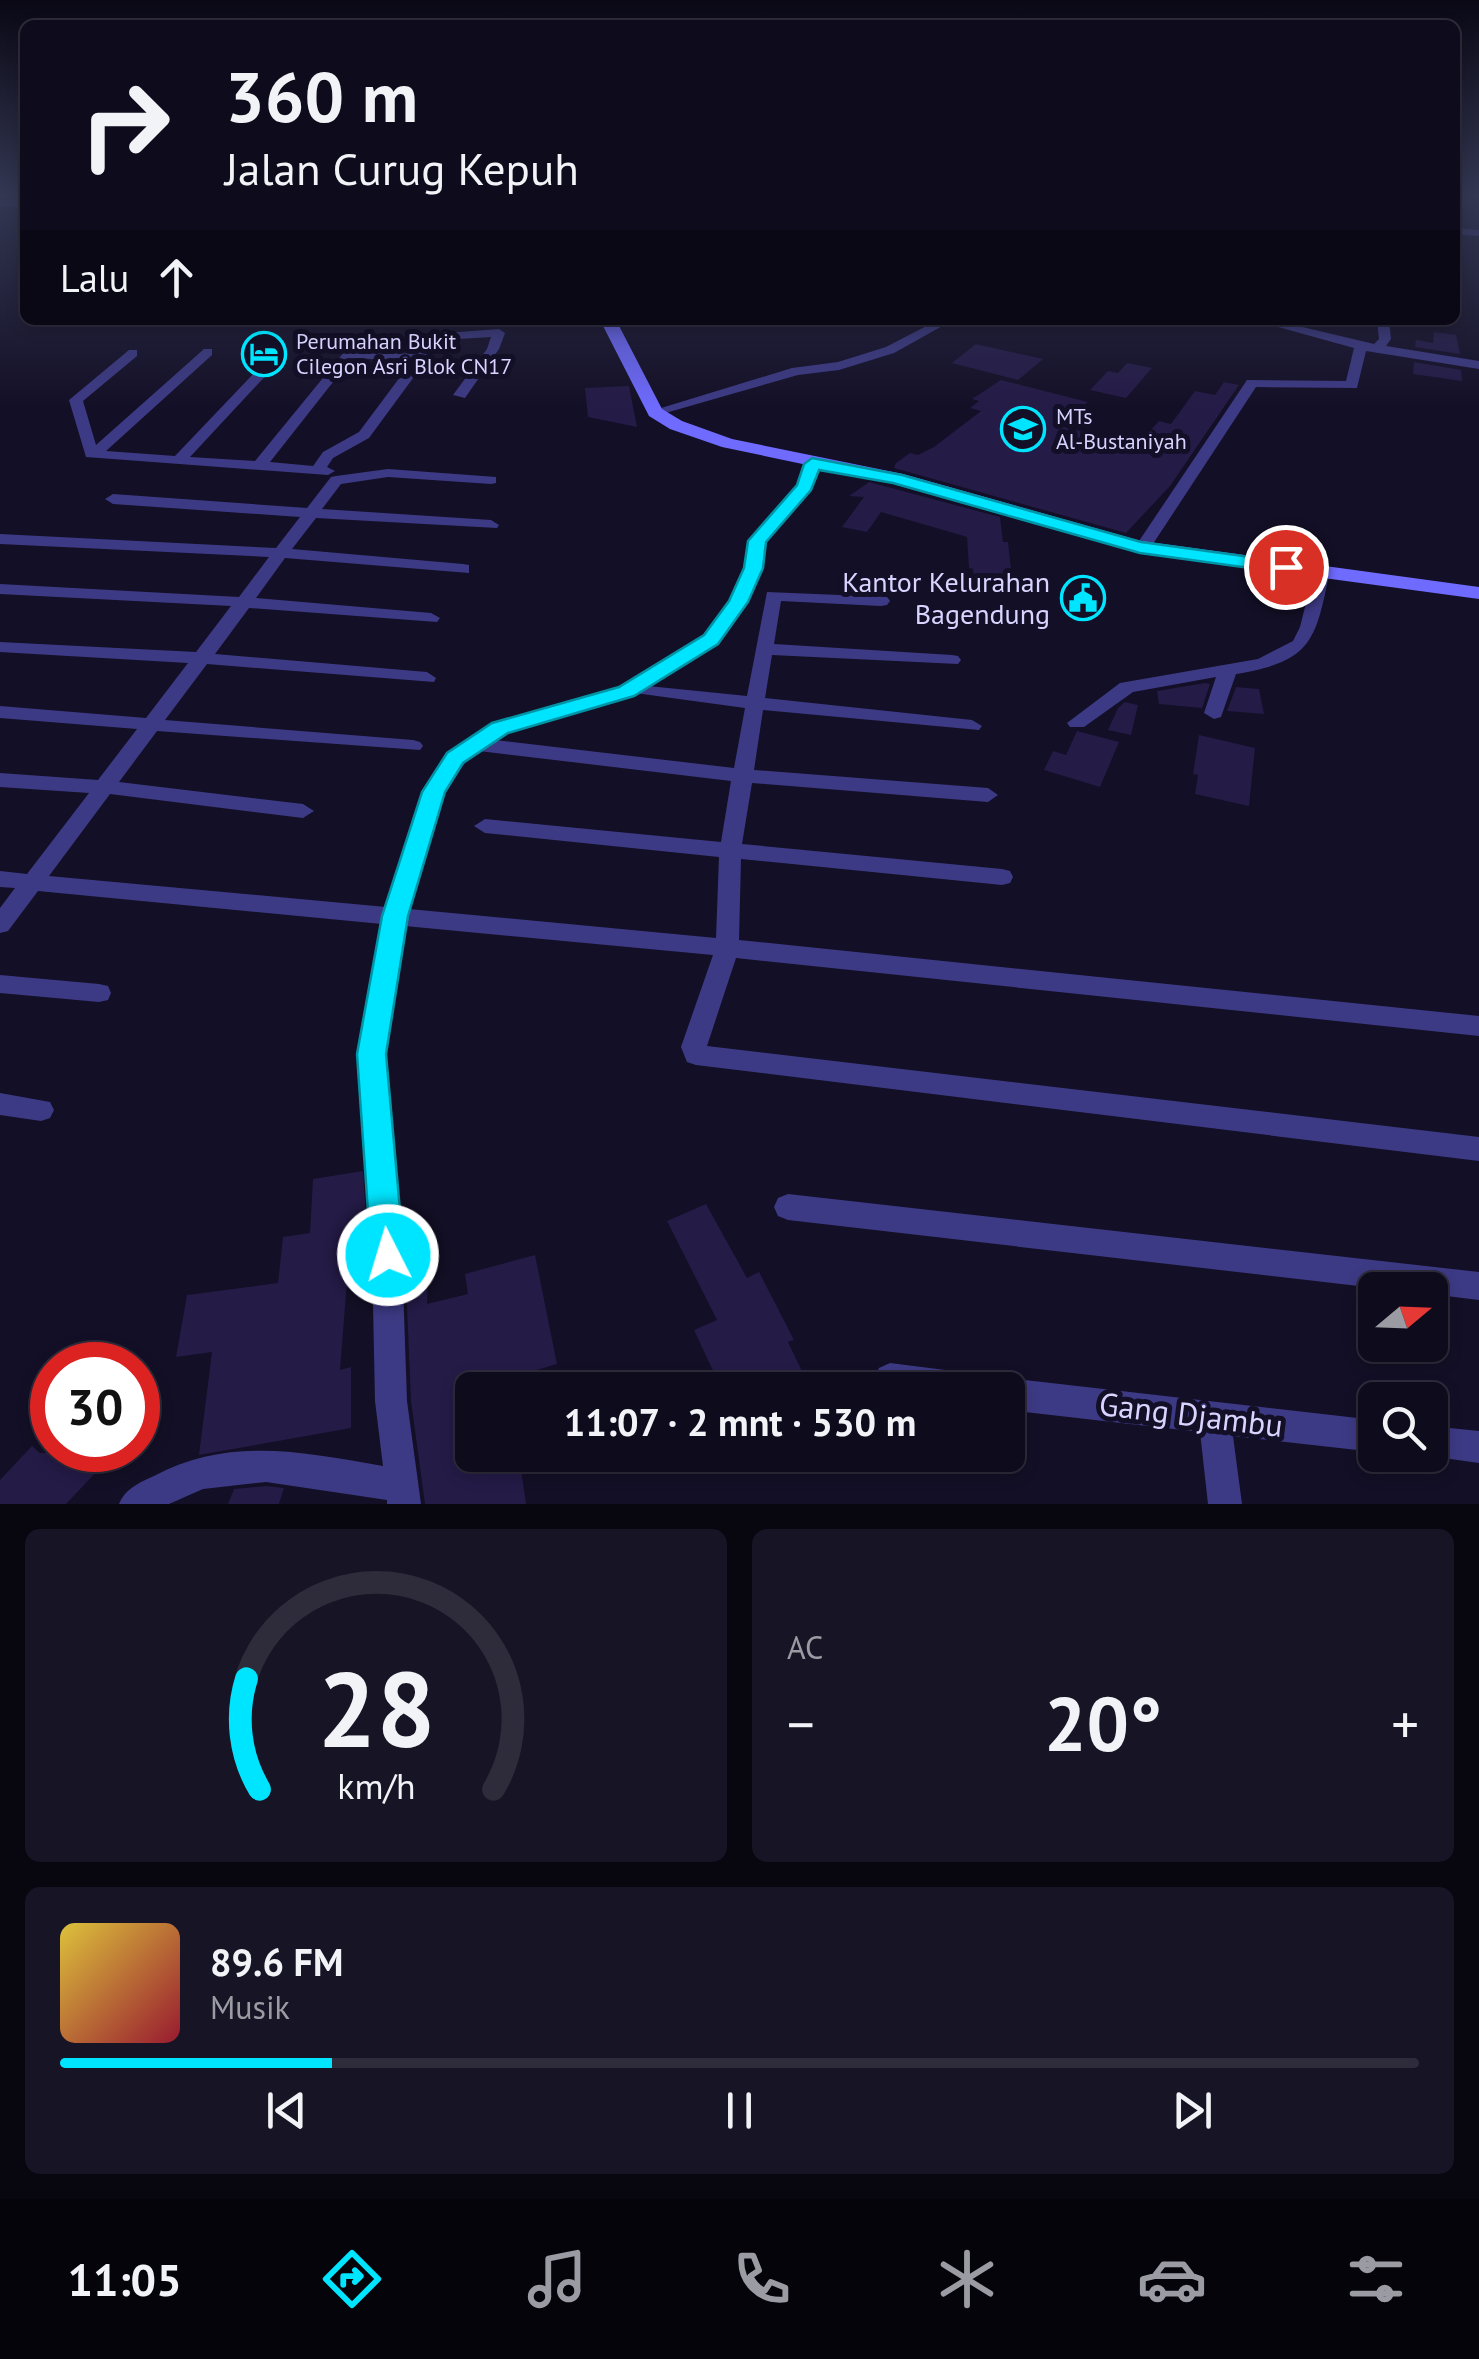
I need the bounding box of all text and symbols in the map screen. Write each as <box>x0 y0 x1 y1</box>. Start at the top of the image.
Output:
text: 360 m <box>225 51 418 141</box>
icon: right <box>60 60 190 190</box>
text: Jalan Curug Kepuh <box>225 139 579 197</box>
icon: ahead <box>149 250 204 305</box>
text: Lalu <box>60 253 129 302</box>
place label: Perumahan Bukit Cilegon Asri Blok CN17 <box>296 327 512 380</box>
hotel icon: Perumahan Bukit Cilegon Asri Blok CN17 <box>241 331 287 377</box>
place label: MTs Al-Bustaniyah <box>1056 402 1187 455</box>
school or university icon: MTs Al-Bustaniyah <box>1000 406 1046 452</box>
pin <box>1244 525 1329 610</box>
icon: arrive <box>1259 540 1314 595</box>
place label: Kantor Kelurahan Bagendung <box>842 563 1050 632</box>
public building icon: Kantor Kelurahan Bagendung <box>1060 575 1106 621</box>
position arrow <box>336 1203 440 1307</box>
north arrow <box>1358 1272 1448 1362</box>
map controls <box>1358 1272 1448 1472</box>
speed limit sign: 30 <box>30 1342 160 1472</box>
street label: Gang Djambu <box>1097 1382 1285 1446</box>
button: search <box>1358 1382 1448 1472</box>
text: 11:07 · 2 mnt · 530 m <box>564 1397 916 1446</box>
text: AC <box>787 1626 823 1668</box>
text: 28 <box>317 1641 435 1776</box>
text: 20° <box>1044 1675 1162 1772</box>
text: − <box>787 1688 815 1759</box>
text: + <box>1391 1688 1419 1759</box>
text: km/h <box>337 1763 415 1809</box>
text: 89.6 FM <box>210 1937 343 1986</box>
text: Musik <box>210 1986 290 2028</box>
icon: previous <box>259 2083 314 2138</box>
icon: pause <box>712 2083 767 2138</box>
icon: next <box>1165 2083 1220 2138</box>
icon: directions <box>317 2244 387 2314</box>
icon: music <box>522 2244 592 2314</box>
icon: phone <box>727 2244 797 2314</box>
icon: climate <box>932 2244 1002 2314</box>
icon: car <box>1137 2244 1207 2314</box>
icon: filters <box>1341 2244 1411 2314</box>
text: 11:05 <box>67 2250 182 2308</box>

